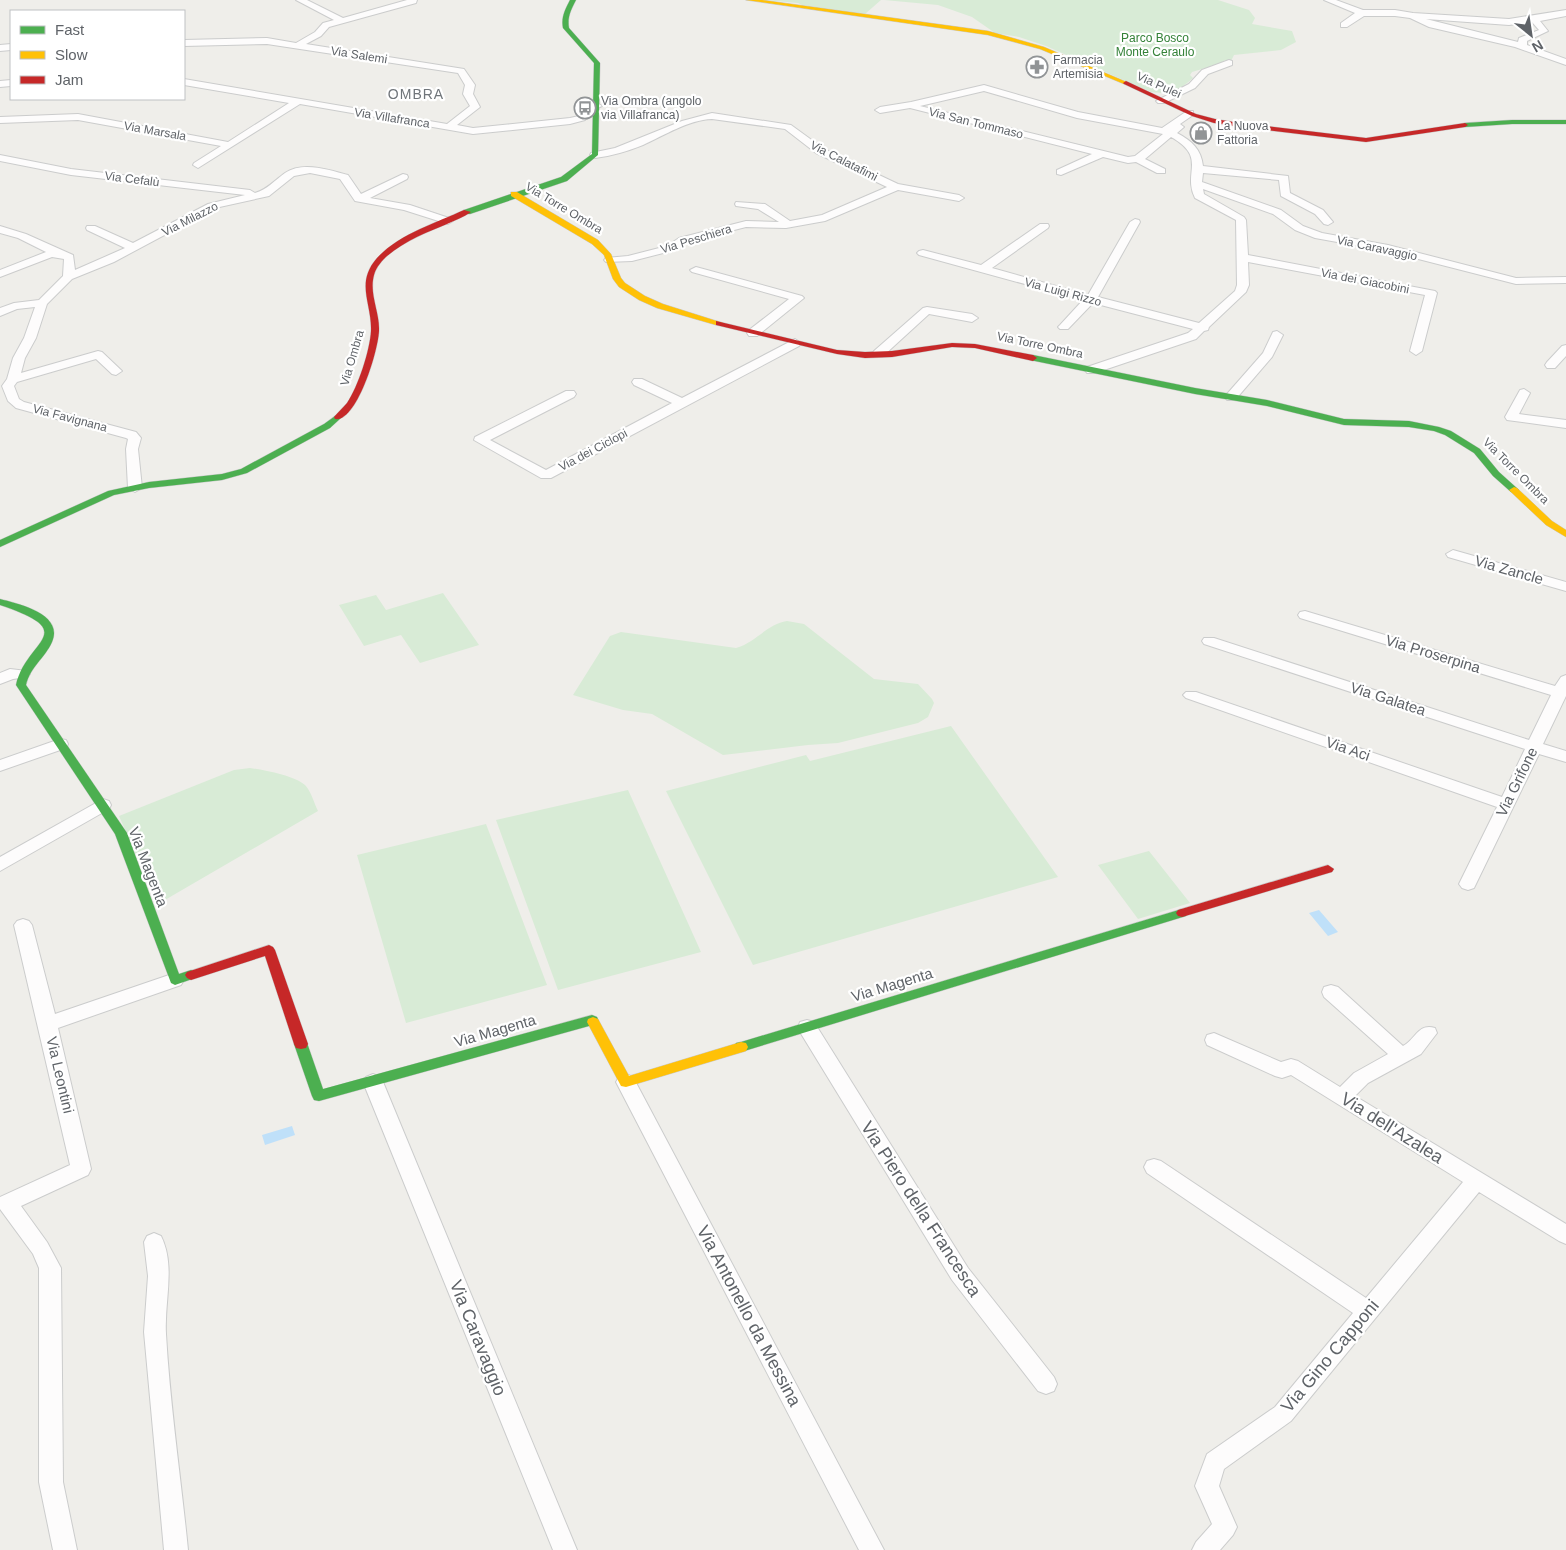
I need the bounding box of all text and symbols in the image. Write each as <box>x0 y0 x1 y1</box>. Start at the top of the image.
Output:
legend <box>10 10 185 100</box>
north arrow <box>1506 10 1556 60</box>
text: Fast <box>55 21 85 38</box>
park label: Parco Bosco Monte Ceraulo <box>1116 31 1195 59</box>
text: N <box>1529 37 1546 56</box>
street label: Via Salemi <box>330 44 388 66</box>
text: Slow <box>55 46 88 63</box>
place label: Farmacia Artemisia <box>1053 53 1103 81</box>
pharmacy icon: Farmacia Artemisia <box>1025 55 1049 79</box>
street label: Via Pulei <box>1135 69 1183 101</box>
text: Jam <box>55 71 83 88</box>
district label: OMBRA <box>388 86 444 102</box>
place label: Via Ombra (angolo via Villafranca) <box>601 94 702 122</box>
bus stop icon: Via Ombra (angolo via Villafranca) <box>573 96 597 120</box>
street label: Via San Tommaso <box>927 104 1025 142</box>
street label: Via Villafranca <box>353 105 431 131</box>
street label: Via Marsala <box>123 119 188 143</box>
place label: La Nuova Fattoria <box>1217 119 1269 147</box>
shop icon: La Nuova Fattoria <box>1189 121 1213 145</box>
street label: Via Calatafimi <box>808 138 880 184</box>
street label: Via Cefalù <box>104 169 160 189</box>
street label: Via Torre Ombra <box>523 179 605 237</box>
street label: Via Milazzo <box>160 199 221 239</box>
street label: Via Peschiera <box>659 221 734 256</box>
street label: Via Caravaggio <box>1336 233 1419 263</box>
street label: Via dei Giacobini <box>1320 266 1410 296</box>
street label: Via Luigi Rizzo <box>1023 275 1103 309</box>
street label: Via Ombra <box>337 328 367 387</box>
street label: Via Torre Ombra <box>996 329 1085 361</box>
street label: Via Favignana <box>31 401 109 435</box>
street label: Via dei Ciclopi <box>556 426 630 474</box>
street label: Via Torre Ombra <box>1480 435 1552 507</box>
street label: Via Zancle <box>1473 552 1545 587</box>
street label: Via Proserpina <box>1384 631 1483 676</box>
street label: Via Galatea <box>1348 678 1429 719</box>
street label: Via Aci <box>1324 733 1372 764</box>
street label: Via Grifone <box>1493 744 1541 819</box>
street label: Via Magenta <box>125 825 172 910</box>
street label: Via Magenta <box>849 964 935 1005</box>
street label: Via Magenta <box>452 1011 538 1050</box>
street label: Via Leontini <box>43 1035 78 1115</box>
street label: Via dell'Azalea <box>1337 1088 1448 1168</box>
street label: Via Piero della Francesca <box>857 1118 986 1301</box>
street label: Via Antonello da Messina <box>693 1222 806 1411</box>
street label: Via Caravaggio <box>446 1277 510 1399</box>
street label: Via Gino Capponi <box>1277 1296 1383 1416</box>

